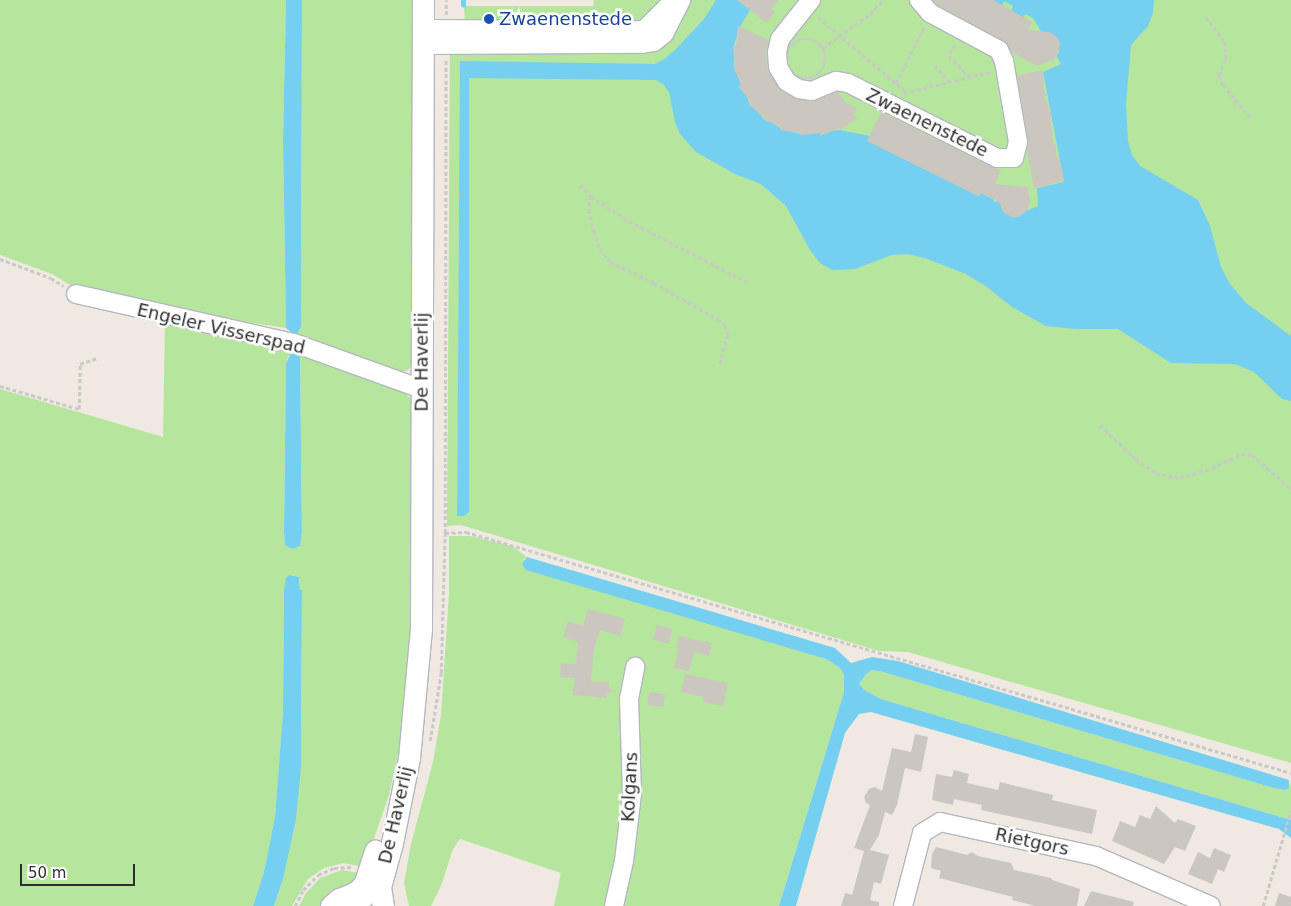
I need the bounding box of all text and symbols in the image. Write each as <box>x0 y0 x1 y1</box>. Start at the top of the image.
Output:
place label: Zwaenenstede <box>499 8 632 30</box>
marker: Zwaenenstede <box>483 13 495 25</box>
street label: Zwaenenstede <box>862 84 992 162</box>
street label: Engeler Visserspad <box>135 299 307 359</box>
street label: De Haverlij <box>411 312 433 412</box>
street label: Kolgans <box>617 751 643 823</box>
street label: De Haverlij <box>374 764 418 866</box>
street label: Rietgors <box>993 824 1071 860</box>
scale bar <box>22 854 138 886</box>
text: 50 m <box>28 864 66 882</box>

